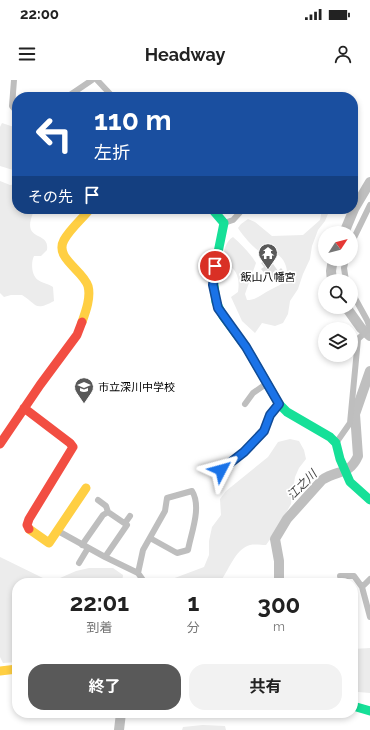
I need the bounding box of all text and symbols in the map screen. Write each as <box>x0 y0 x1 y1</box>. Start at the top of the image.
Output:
text: 22:00 <box>20 5 59 23</box>
icon: menu <box>16 43 38 65</box>
icon: person <box>332 43 354 65</box>
text: Headway <box>145 44 225 65</box>
text: 110 m <box>94 104 172 137</box>
icon: left <box>28 108 80 160</box>
text: 左折 <box>94 142 130 163</box>
icon: arrive <box>81 184 103 206</box>
text: その先 <box>28 188 73 206</box>
north arrow <box>318 226 358 266</box>
map controls <box>318 226 358 362</box>
temple icon: 飯山八幡宮 <box>257 242 279 270</box>
pin <box>198 249 232 283</box>
icon: arrive <box>204 255 226 277</box>
place label: 飯山八幡宮 <box>241 271 296 284</box>
button: search <box>318 274 358 314</box>
button: layers <box>318 322 358 362</box>
school or university icon: 市立深川中学校 <box>73 376 95 404</box>
place label: 市立深川中学校 <box>98 381 175 394</box>
position arrow <box>200 449 242 491</box>
water label: 江之川 <box>284 466 321 503</box>
text: 22:01 <box>70 588 129 617</box>
text: 1 <box>187 588 199 617</box>
text: 300 <box>257 590 300 619</box>
text: m <box>273 619 285 634</box>
text: 到着 <box>86 620 112 635</box>
text: 分 <box>187 620 200 635</box>
button: 終了 <box>28 664 181 710</box>
button: 共有 <box>189 664 342 710</box>

